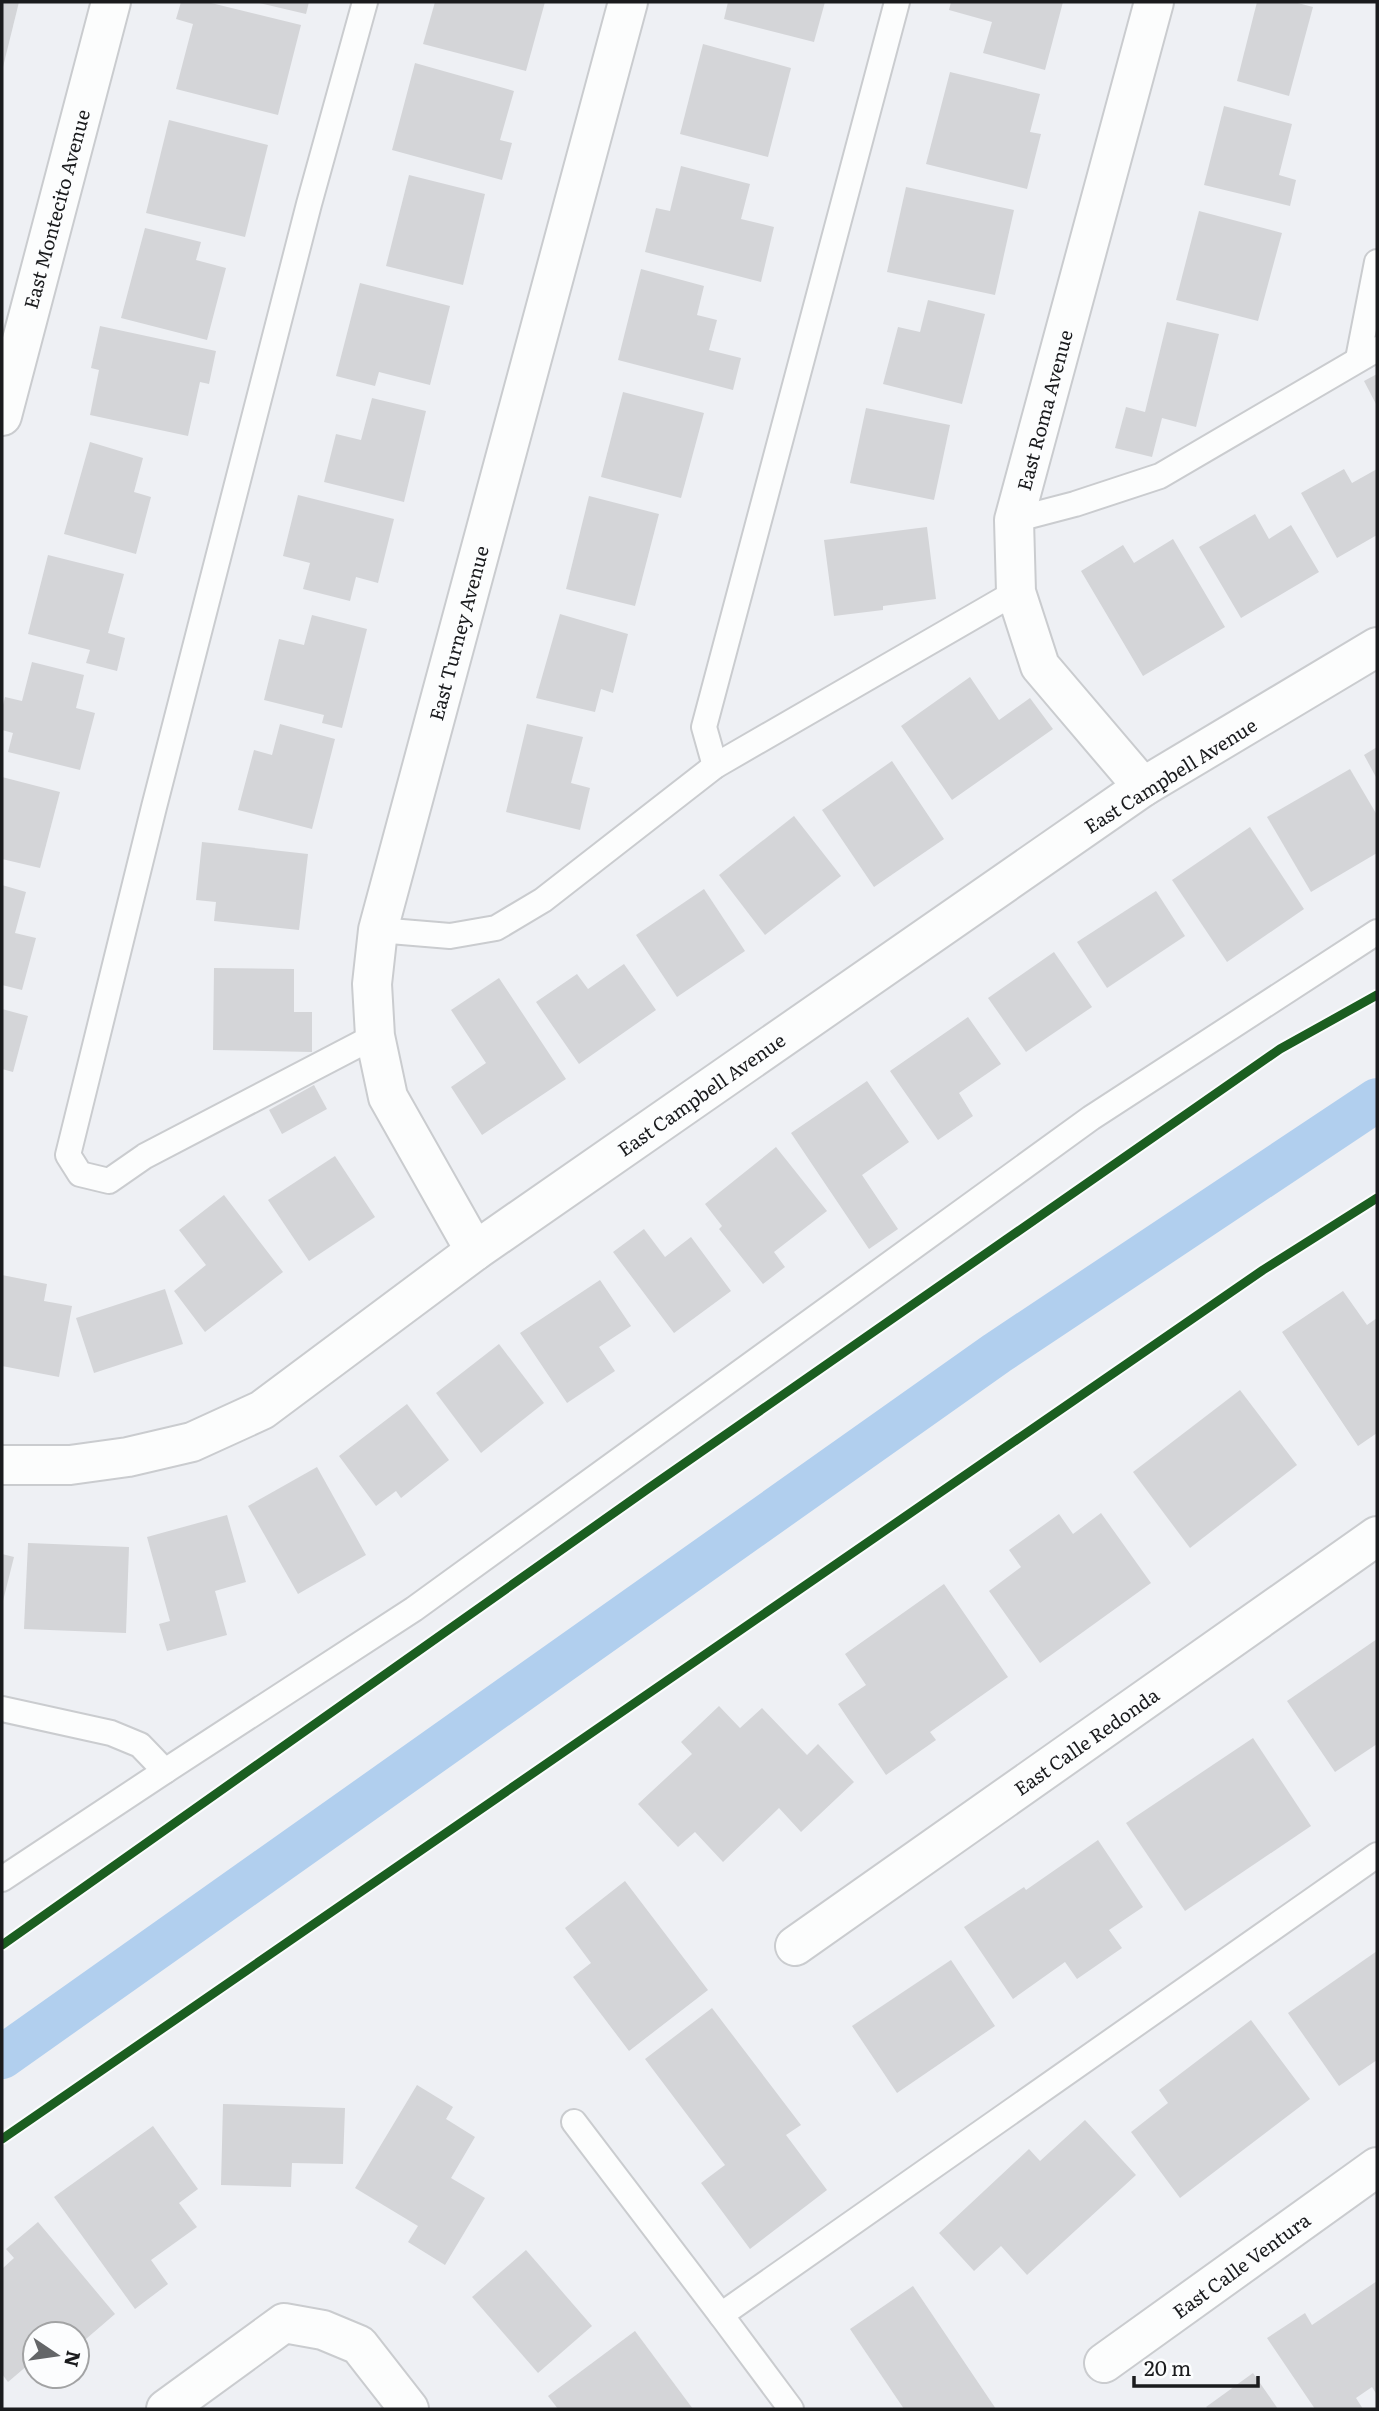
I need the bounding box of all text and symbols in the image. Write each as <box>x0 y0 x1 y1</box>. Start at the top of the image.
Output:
street label: East Montecito Avenue <box>16 106 96 312</box>
street label: East Roma Avenue <box>1009 326 1079 493</box>
street label: East Turney Avenue <box>421 542 495 724</box>
street label: East Campbell Avenue <box>1078 710 1262 840</box>
street label: East Campbell Avenue <box>611 1025 791 1163</box>
street label: East Calle Redonda <box>1008 1680 1165 1802</box>
street label: East Calle Ventura <box>1166 2205 1316 2325</box>
north arrow <box>21 2320 91 2390</box>
scale bar <box>1134 2344 1258 2388</box>
text: N <box>58 2348 89 2370</box>
text: 20 m <box>1144 2351 1191 2382</box>

